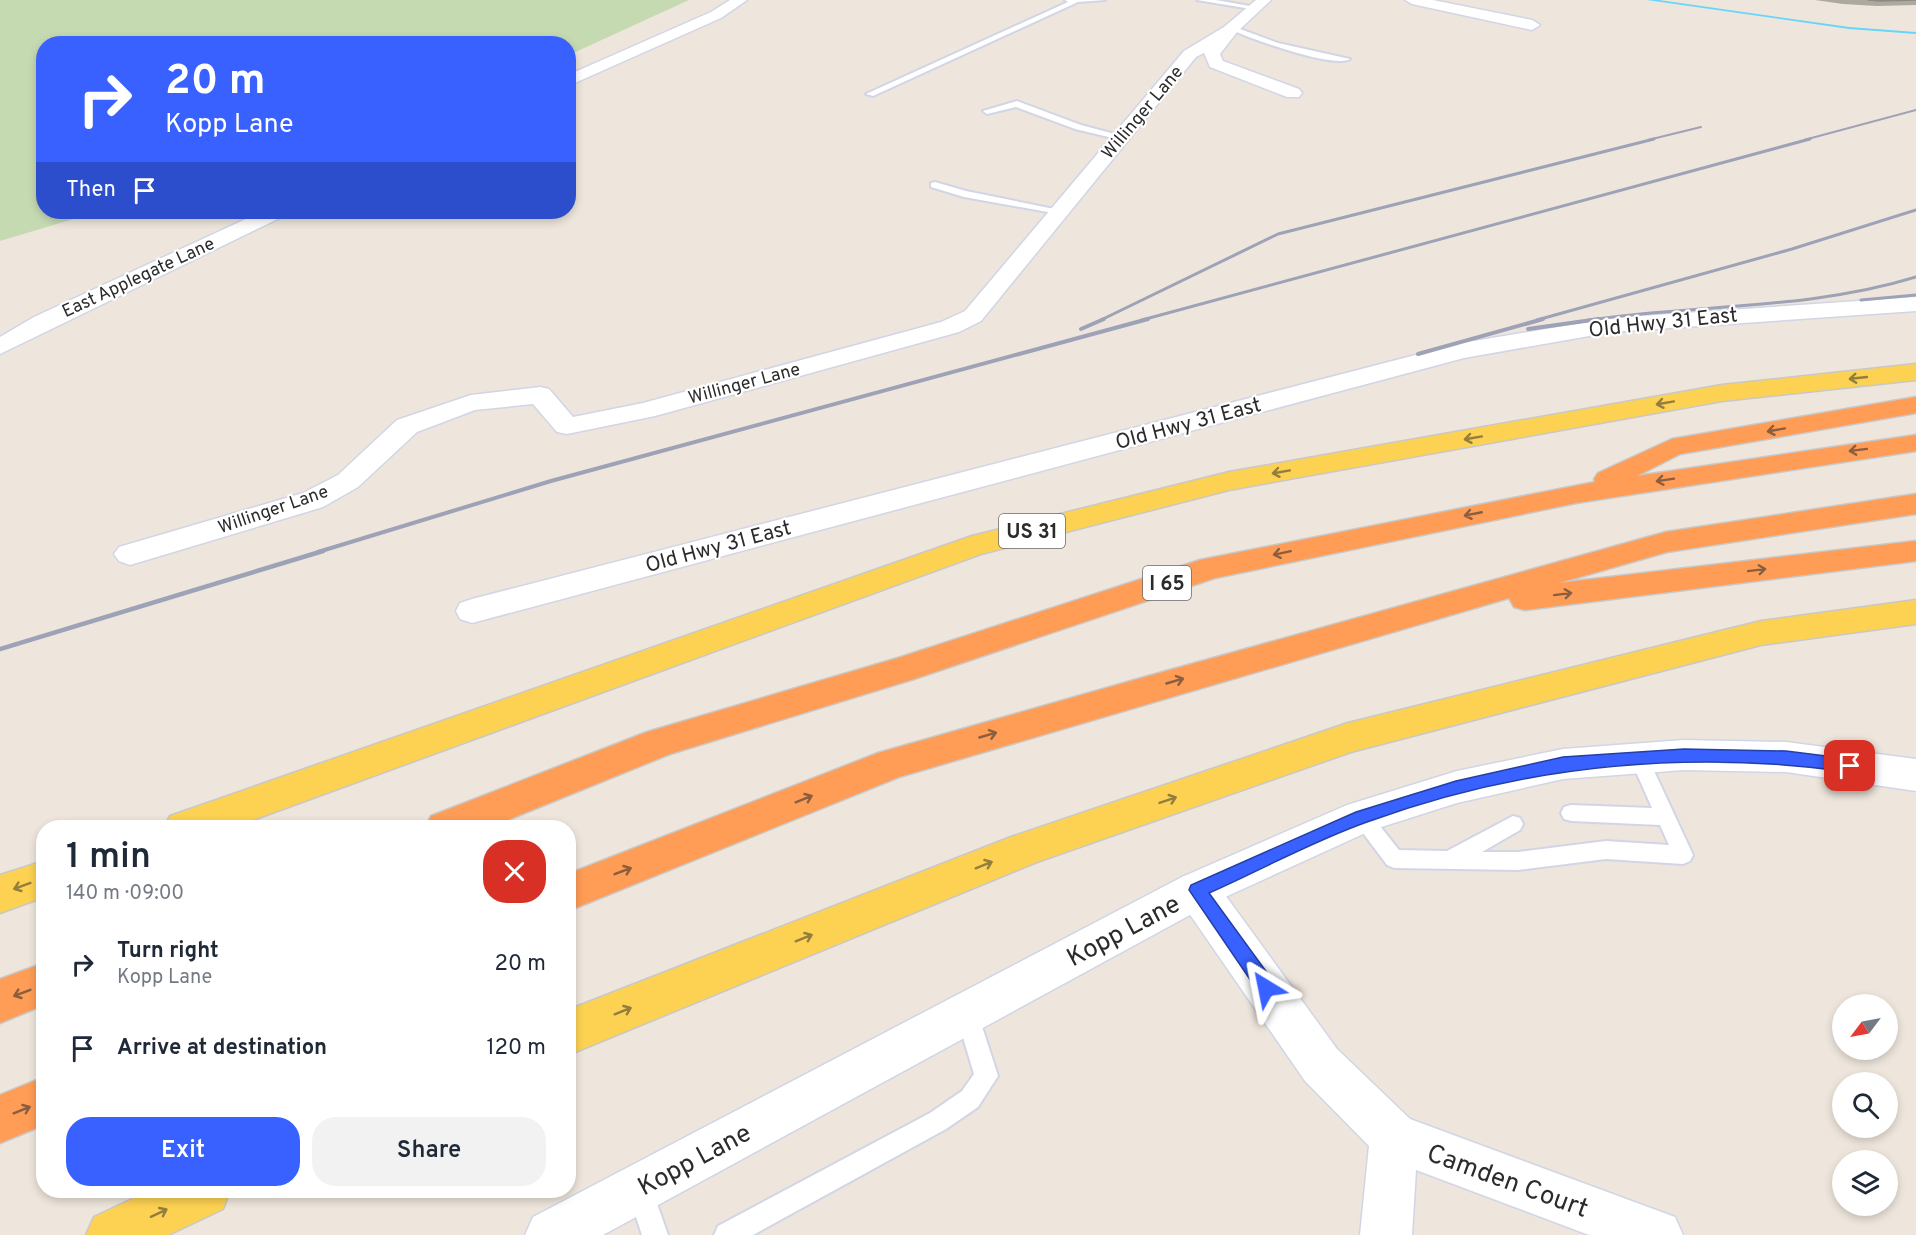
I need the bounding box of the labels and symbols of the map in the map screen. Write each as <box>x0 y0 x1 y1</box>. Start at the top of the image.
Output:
street label: Willinger Lane <box>1097 61 1189 164</box>
street label: East Applegate Lane <box>59 233 219 324</box>
street label: Old Hwy 31 East <box>1587 302 1739 345</box>
street label: Willinger Lane <box>686 358 803 410</box>
one-way arrow <box>1848 373 1868 384</box>
street label: Old Hwy 31 East <box>1113 392 1264 457</box>
one-way arrow <box>1655 398 1675 409</box>
one-way arrow <box>1766 424 1786 435</box>
one-way arrow <box>1463 432 1483 443</box>
one-way arrow <box>1849 444 1868 455</box>
one-way arrow <box>1271 467 1291 478</box>
one-way arrow <box>1656 474 1676 485</box>
street label: Willinger Lane <box>215 481 332 540</box>
one-way arrow <box>1464 509 1484 520</box>
road number: US 31 <box>999 514 1065 548</box>
street label: Old Hwy 31 East <box>643 515 794 580</box>
one-way arrow <box>1273 548 1293 559</box>
one-way arrow <box>1746 565 1766 576</box>
road number: I 65 <box>1143 566 1191 600</box>
one-way arrow <box>1553 588 1573 599</box>
one-way arrow <box>1166 675 1185 686</box>
one-way arrow <box>978 729 997 740</box>
pin <box>1824 740 1875 791</box>
one-way arrow <box>794 793 813 804</box>
one-way arrow <box>1158 794 1177 805</box>
one-way arrow <box>975 859 993 870</box>
one-way arrow <box>613 865 632 876</box>
one-way arrow <box>13 882 32 893</box>
street label: Kopp Lane <box>1062 889 1187 976</box>
one-way arrow <box>794 932 812 943</box>
position arrow <box>1234 956 1298 1020</box>
one-way arrow <box>13 988 32 999</box>
north arrow <box>1832 994 1898 1060</box>
one-way arrow <box>613 1005 631 1016</box>
one-way arrow <box>12 1104 30 1115</box>
street label: Kopp Lane <box>633 1118 758 1205</box>
street label: Camden Court <box>1422 1138 1592 1227</box>
one-way arrow <box>149 1207 167 1218</box>

